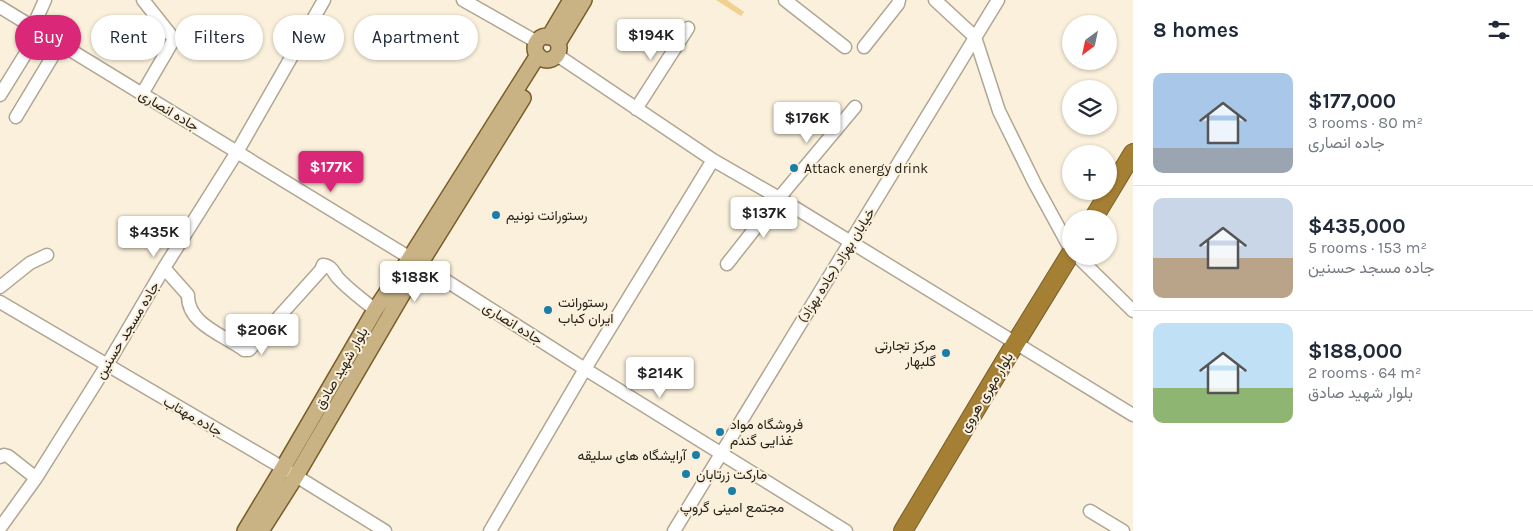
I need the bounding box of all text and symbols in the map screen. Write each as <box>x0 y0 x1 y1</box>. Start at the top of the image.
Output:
chip: Buy <box>15 15 81 60</box>
chip: Rent <box>91 15 165 60</box>
chip: Filters <box>175 15 263 60</box>
chip: New <box>273 15 344 60</box>
chip: Apartment <box>354 15 478 60</box>
north arrow <box>1062 15 1118 70</box>
map controls <box>1062 15 1117 265</box>
icon: filters <box>1485 16 1513 44</box>
pin: $194K <box>616 18 686 61</box>
text: 8 homes <box>1153 18 1239 42</box>
text: $194K <box>628 25 674 44</box>
button: layers <box>1062 80 1117 135</box>
street label: جاده انصاری <box>136 86 202 135</box>
text: $177,000 <box>1308 89 1396 113</box>
icon: home <box>1193 93 1253 153</box>
pin: $176K <box>772 102 842 144</box>
text: $176K <box>785 108 829 127</box>
text: 3 rooms · 80 m² <box>1308 113 1423 132</box>
text: جاده انصاری <box>1308 133 1385 152</box>
button: + <box>1062 145 1117 200</box>
pin: $177K <box>296 150 366 193</box>
text: $177K <box>309 157 353 176</box>
place label: Attack energy drink <box>804 160 928 177</box>
marker: Attack energy drink <box>788 162 800 174</box>
pin: $137K <box>729 196 799 239</box>
text: $137K <box>741 203 787 222</box>
street label: خیابان بهزاد (جاده بهزاد) <box>794 205 879 326</box>
place label: رستورانت نونیم <box>506 207 588 224</box>
marker: رستورانت نونیم <box>490 209 502 221</box>
button: − <box>1062 210 1117 265</box>
text: $435,000 <box>1308 214 1405 238</box>
pin: $435K <box>119 216 189 258</box>
icon: home <box>1193 218 1253 278</box>
text: $435K <box>129 222 179 241</box>
text: 5 rooms · 153 m² <box>1308 238 1427 257</box>
text: جاده مسجد حسنین <box>1308 258 1435 277</box>
pin: $188K <box>380 260 450 303</box>
text: $188K <box>391 267 439 286</box>
street label: جاده مسجد حسنین <box>92 278 163 382</box>
place label: رستورانت ایران کباب <box>558 294 614 327</box>
street label: جاده انصاری <box>480 298 546 348</box>
marker: رستورانت ایران کباب <box>542 304 554 316</box>
pin: $206K <box>227 314 297 356</box>
text: $206K <box>237 320 288 339</box>
street label: بلوار شهید صادق <box>311 324 372 412</box>
place label: مرکز تجارتی گلبهار <box>875 337 936 370</box>
text: $188,000 <box>1308 339 1402 363</box>
icon: home <box>1193 343 1253 403</box>
marker: مرکز تجارتی گلبهار <box>940 347 952 359</box>
street label: بلوار مهری هروی <box>956 349 1017 435</box>
pin: $214K <box>625 356 695 399</box>
text: $214K <box>637 363 683 382</box>
text: 2 rooms · 64 m² <box>1308 363 1421 382</box>
text: بلوار شهید صادق <box>1308 383 1413 402</box>
street label: جاده مهتاب <box>160 393 225 440</box>
place label: فروشگاه مواد غذایی گندم <box>730 416 803 449</box>
marker: فروشگاه مواد غذایی گندم <box>714 426 726 438</box>
place label: آرایشگاه های سلیقه <box>577 447 688 464</box>
marker: آرایشگاه های سلیقه <box>690 449 702 461</box>
place label: مارکت زرتابان <box>696 466 767 483</box>
marker: مارکت زرتابان <box>680 468 692 480</box>
marker: مجتمع امینی گروپ <box>726 485 738 497</box>
place label: مجتمع امینی گروپ <box>680 499 784 518</box>

